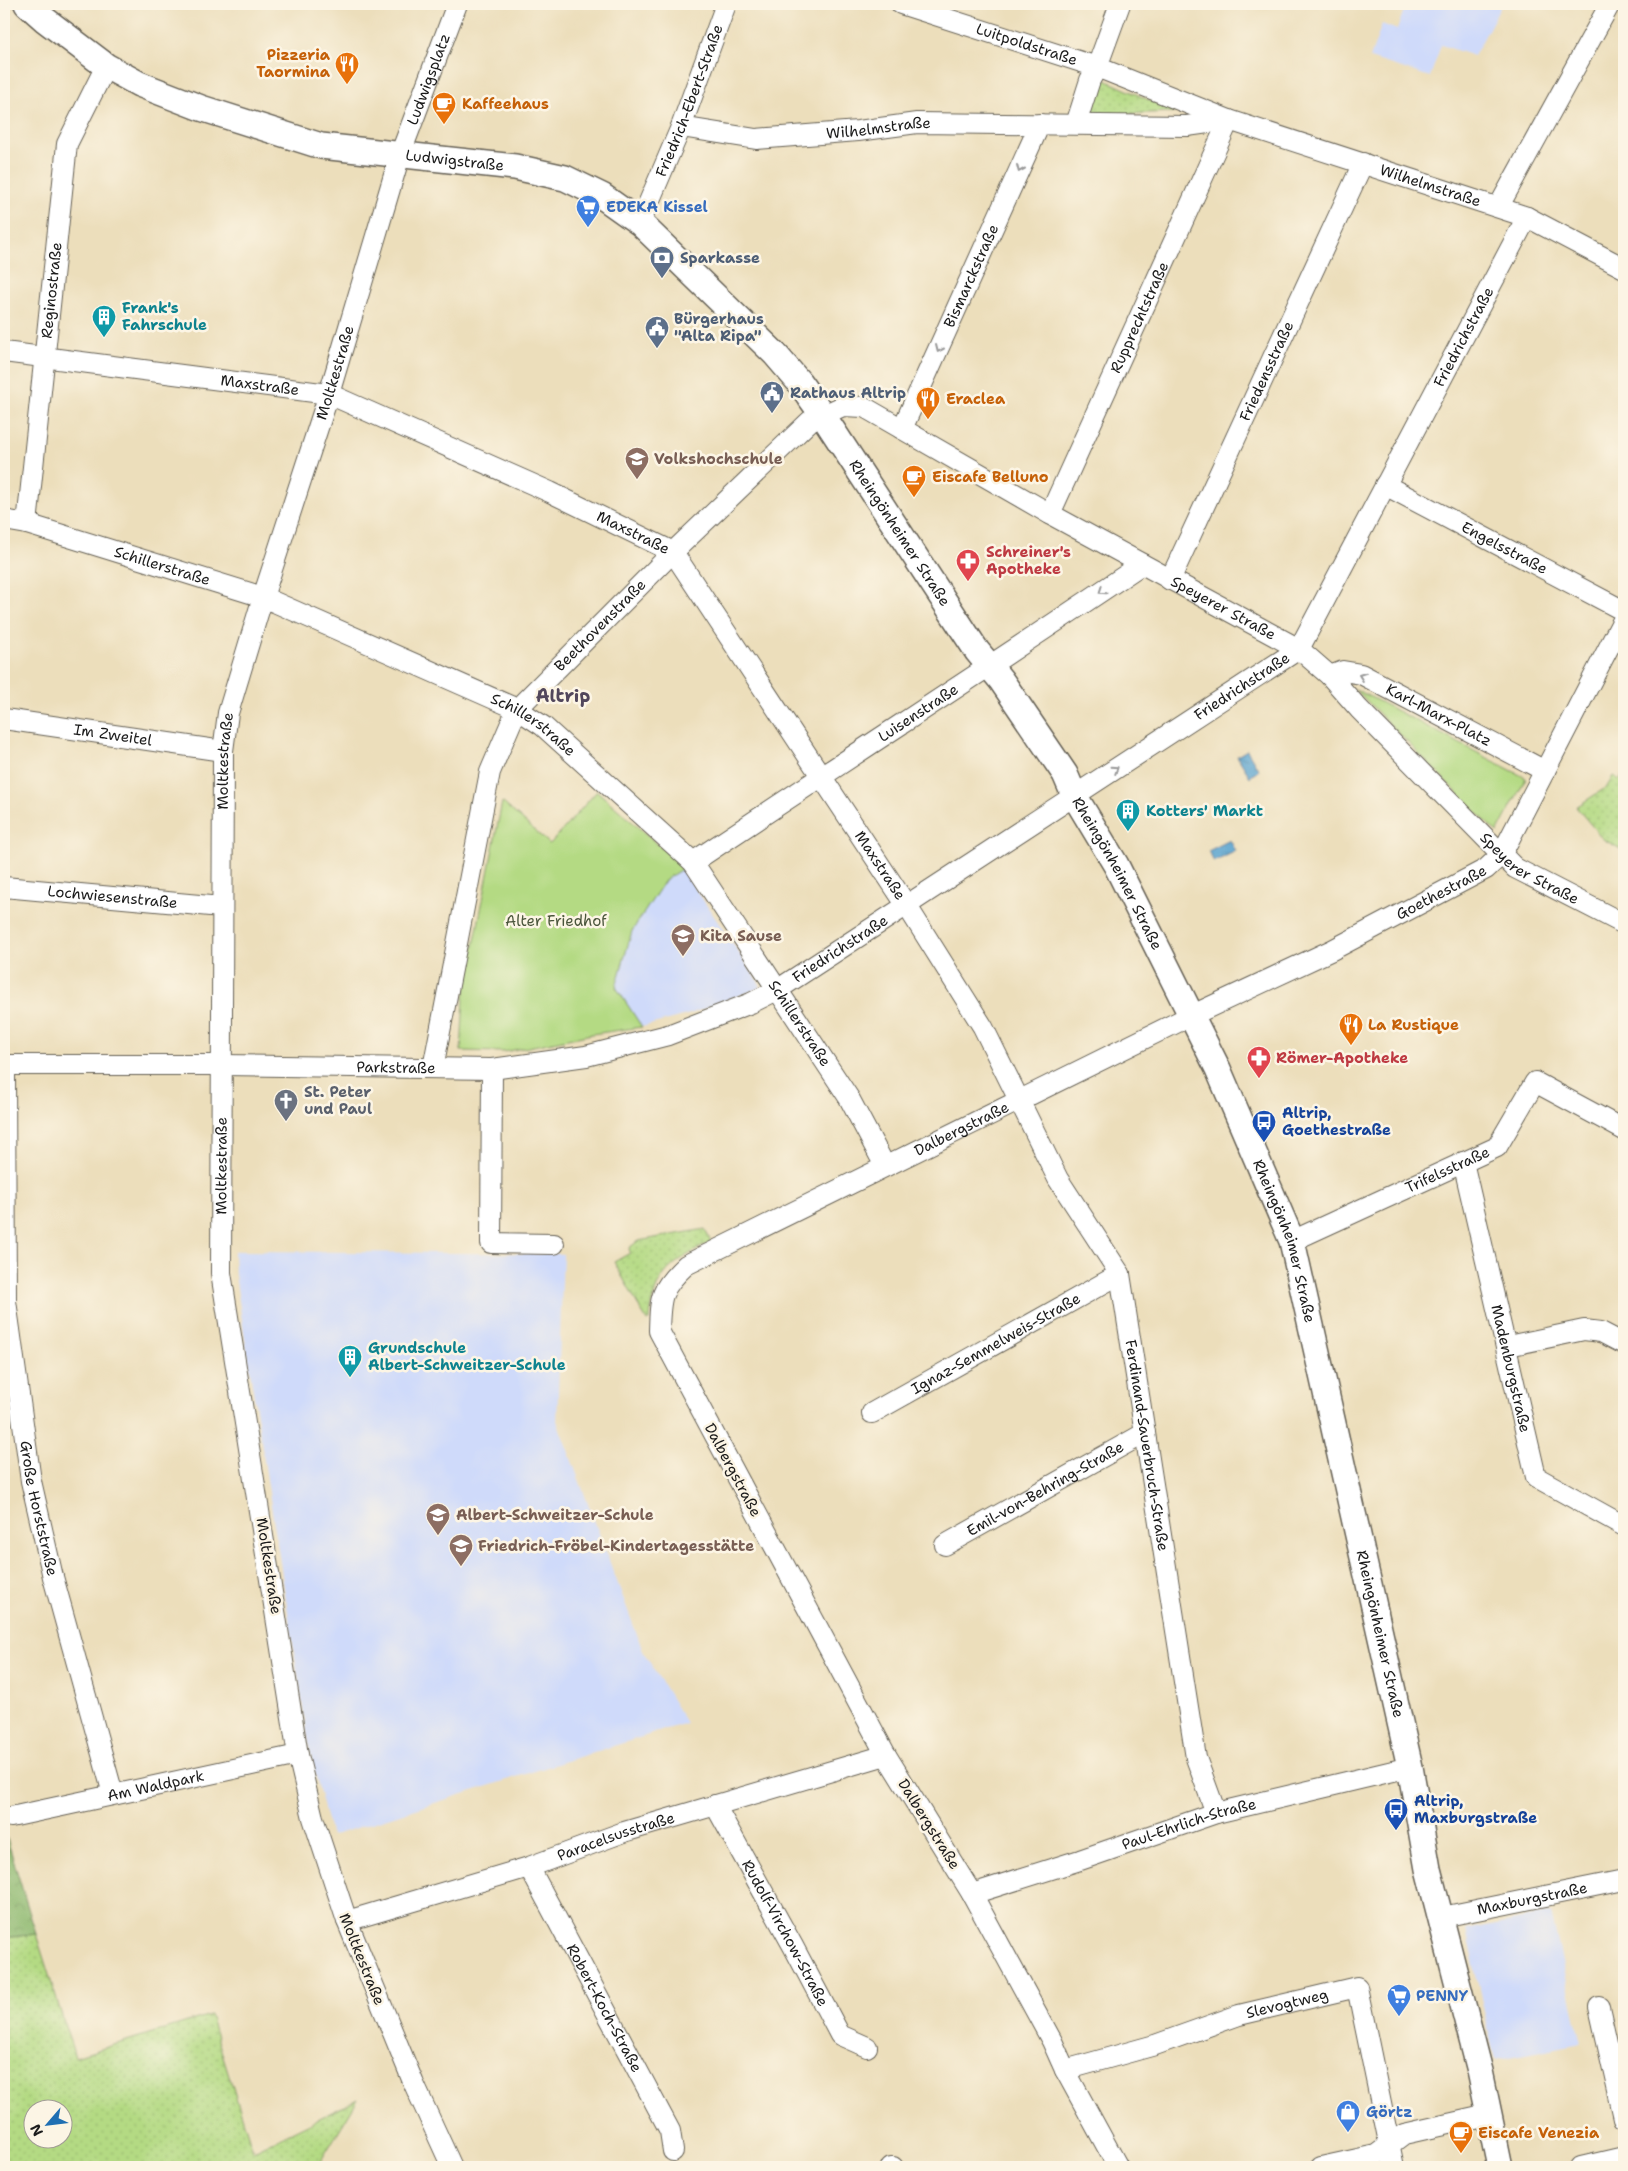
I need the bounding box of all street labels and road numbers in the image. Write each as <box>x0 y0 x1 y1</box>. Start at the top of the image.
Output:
street label: Luitpoldstraße <box>973 19 1080 70</box>
street label: Friedrich-Ebert-Straße <box>651 22 728 180</box>
street label: Ludwigsplatz <box>402 31 455 128</box>
street label: Wilhelmstraße <box>825 113 931 143</box>
street label: Ludwigstraße <box>405 145 505 176</box>
street label: Wilhelmstraße <box>1377 160 1484 211</box>
street label: Bismarckstraße <box>939 221 1003 331</box>
street label: Reginostraße <box>37 241 67 339</box>
street label: Rupprechtstraße <box>1105 258 1173 376</box>
street label: Friedrichstraße <box>1429 283 1498 390</box>
street label: Friedensstraße <box>1235 318 1298 424</box>
street label: Moltkestraße <box>311 323 359 422</box>
street label: Maxstraße <box>219 370 300 400</box>
street label: Rheingönheimer Straße <box>845 456 955 610</box>
street label: Maxstraße <box>593 506 673 559</box>
street label: Engelsstraße <box>1458 517 1551 579</box>
street label: Schillerstraße <box>112 542 213 590</box>
street label: Speyerer Straße <box>1167 571 1279 645</box>
street label: Beethovenstraße <box>550 575 650 676</box>
street label: Friedrichstraße <box>1190 648 1294 725</box>
street label: Luisenstraße <box>874 679 962 747</box>
street label: Karl-Marx-Platz <box>1382 679 1495 751</box>
street label: Schillerstraße <box>488 689 580 761</box>
street label: Moltkestraße <box>213 711 238 810</box>
street label: Im Zweitel <box>72 719 154 751</box>
street label: Rheingönheimer Straße <box>1068 793 1167 953</box>
street label: Maxstraße <box>850 827 910 904</box>
street label: Speyerer Straße <box>1476 828 1582 909</box>
street label: Goethestraße <box>1393 860 1490 925</box>
street label: Lochwiesenstraße <box>47 881 178 913</box>
street label: Friedrichstraße <box>788 910 892 987</box>
street label: Schillerstraße <box>764 976 836 1070</box>
street label: Parkstraße <box>356 1057 436 1078</box>
street label: Dalbergstraße <box>911 1097 1012 1161</box>
street label: Moltkestraße <box>211 1117 232 1215</box>
street label: Trifelsstraße <box>1402 1142 1493 1198</box>
street label: Rheingönheimer Straße <box>1248 1156 1320 1325</box>
street label: Ignaz-Semmelweis-Straße <box>908 1288 1084 1399</box>
street label: Madenburgstraße <box>1486 1303 1535 1435</box>
street label: Ferdinand-Sauerbruch-Straße <box>1120 1338 1173 1553</box>
street label: Dalbergstraße <box>700 1420 766 1520</box>
street label: Emil-von-Behring-Straße <box>963 1437 1127 1541</box>
street label: Große Horststraße <box>16 1439 62 1578</box>
street label: Moltkestraße <box>251 1516 287 1616</box>
street label: Rheingönheimer Straße <box>1352 1548 1409 1720</box>
street label: Am Waldpark <box>105 1766 206 1806</box>
street label: Dalbergstraße <box>893 1775 965 1873</box>
street label: Paul-Ehrlich-Straße <box>1119 1794 1258 1855</box>
street label: Paracelsusstraße <box>554 1808 677 1866</box>
street label: Rudolf-Virchow-Straße <box>737 1856 833 2010</box>
street label: Maxburgstraße <box>1475 1878 1589 1920</box>
street label: Moltkestraße <box>334 1910 390 2008</box>
street label: Robert-Koch-Straße <box>562 1940 647 2076</box>
street label: Slevogtweg <box>1244 1984 1330 2023</box>

